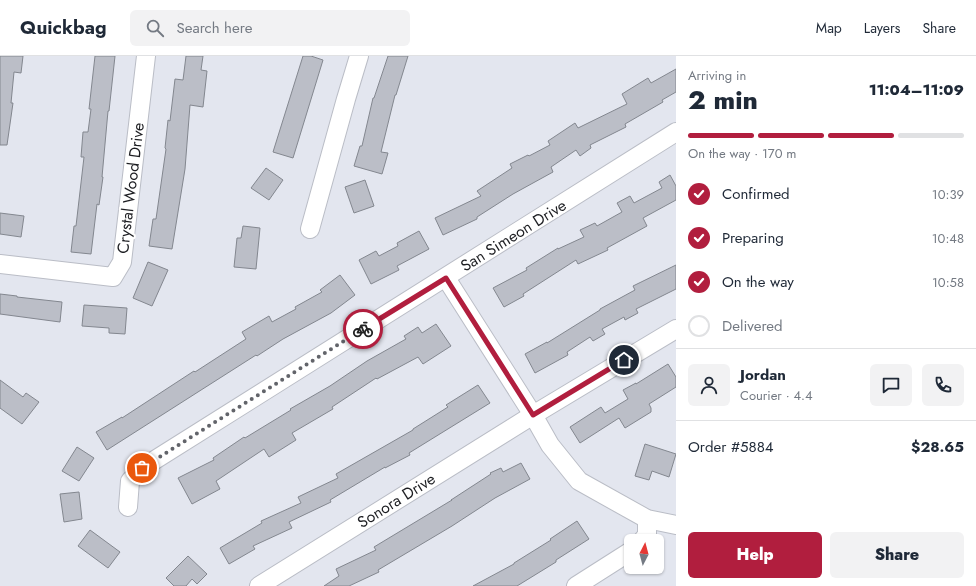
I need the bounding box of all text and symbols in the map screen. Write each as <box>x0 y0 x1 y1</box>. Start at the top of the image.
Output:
search box <box>130 10 410 46</box>
text: Quickbag <box>20 14 106 41</box>
icon: search <box>144 17 166 39</box>
text: Search here <box>176 17 252 39</box>
text: Map <box>816 18 842 38</box>
text: Layers <box>864 18 900 38</box>
text: Share <box>922 18 956 38</box>
text: Arriving in <box>688 66 746 85</box>
text: 11:04–11:09 <box>869 79 964 101</box>
text: 2 min <box>688 81 758 119</box>
street label: Crystal Wood Drive <box>111 121 150 255</box>
text: On the way · 170 m <box>688 144 797 163</box>
icon: check <box>688 183 710 205</box>
text: Confirmed <box>722 183 790 205</box>
text: 10:39 <box>932 185 964 204</box>
street label: San Simeon Drive <box>456 194 571 277</box>
icon: check <box>688 227 710 249</box>
text: Preparing <box>722 227 784 249</box>
text: 10:48 <box>932 229 964 248</box>
icon: check <box>688 271 710 293</box>
text: On the way <box>722 271 794 293</box>
text: 10:58 <box>932 273 964 292</box>
courier <box>343 309 383 349</box>
text: Delivered <box>722 315 783 337</box>
icon: bike <box>352 318 374 340</box>
pin <box>607 343 641 377</box>
icon: home <box>613 349 635 371</box>
button: person <box>688 364 730 406</box>
text: Jordan <box>740 364 786 386</box>
button: chat <box>870 364 912 406</box>
button: phone <box>922 364 964 406</box>
text: Courier · 4.4 <box>740 386 813 405</box>
text: Order #5884 <box>688 436 774 458</box>
text: $28.65 <box>911 436 964 458</box>
pin <box>125 451 159 485</box>
icon: bag <box>131 457 153 479</box>
street label: Sonora Drive <box>353 467 440 534</box>
button: Help <box>688 532 822 578</box>
button: Share <box>830 532 964 578</box>
north arrow <box>624 534 664 574</box>
map controls <box>624 534 664 574</box>

